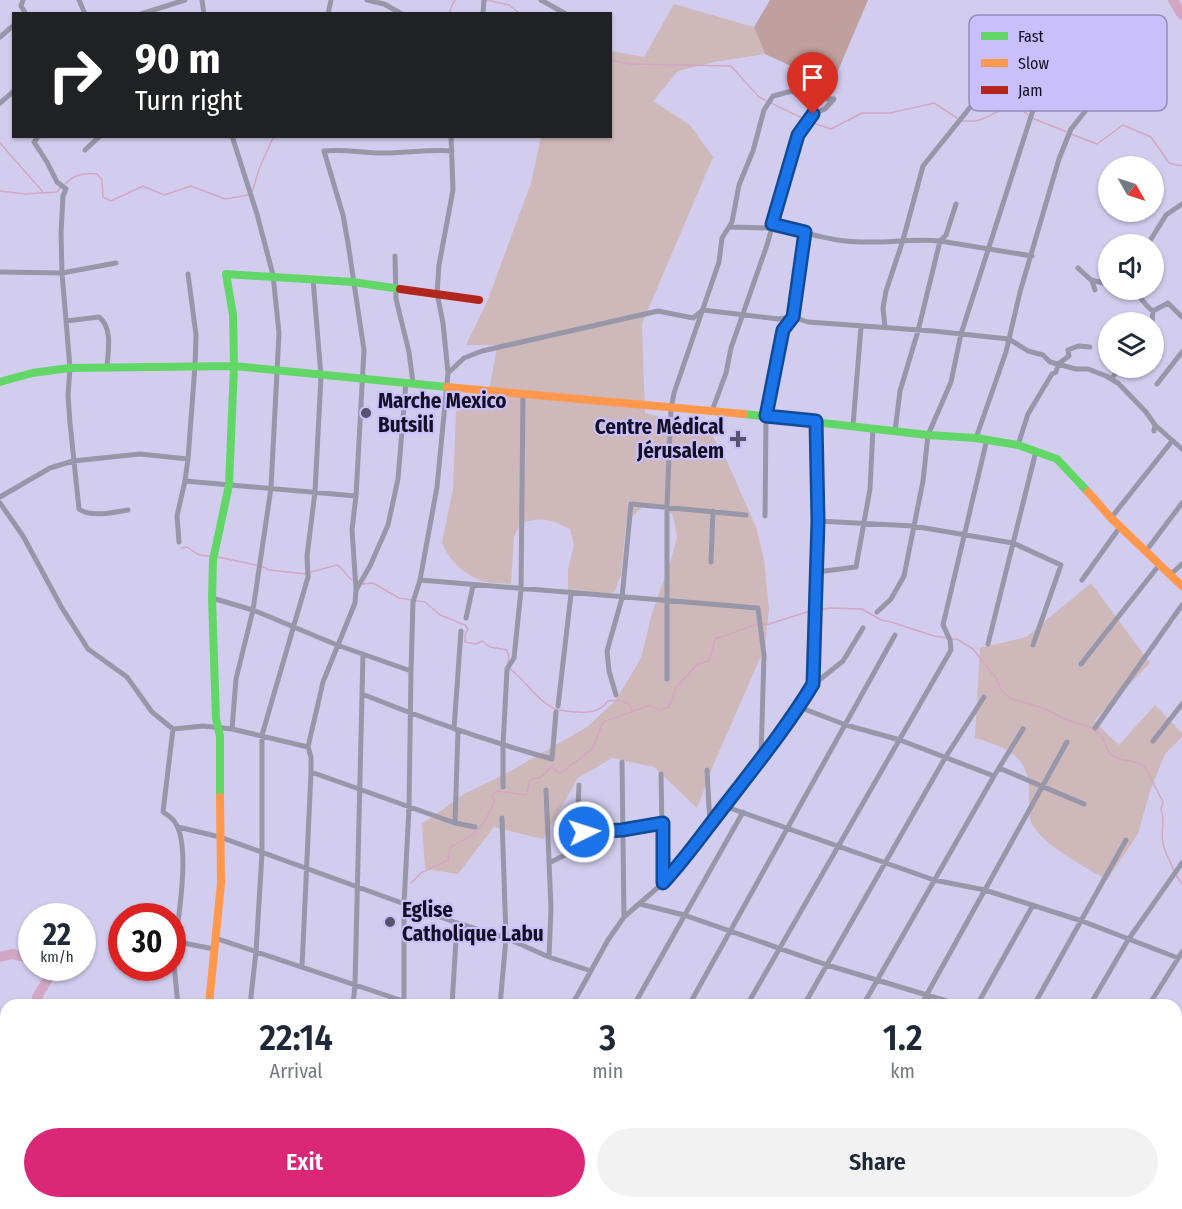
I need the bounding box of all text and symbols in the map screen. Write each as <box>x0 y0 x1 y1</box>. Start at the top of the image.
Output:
legend <box>969 15 1167 111</box>
text: Fast <box>1018 27 1045 46</box>
text: 90 m <box>135 34 220 84</box>
icon: right <box>36 36 114 114</box>
pin <box>787 52 838 114</box>
text: Slow <box>1018 54 1049 73</box>
icon: arrive <box>796 61 829 94</box>
text: Jam <box>1018 81 1043 100</box>
text: Turn right <box>135 85 243 117</box>
north arrow <box>1098 156 1164 222</box>
map controls <box>1098 156 1164 378</box>
button: sound <box>1098 234 1164 300</box>
button: layers <box>1098 312 1164 378</box>
place label: Marche Mexico Butsili <box>378 388 507 438</box>
marker: Marche Mexico Butsili <box>359 406 373 420</box>
place label: Centre Médical Jérusalem <box>595 414 724 464</box>
marker: Centre Médical Jérusalem <box>729 430 747 448</box>
position arrow <box>552 800 616 864</box>
place label: Eglise Catholique Labu <box>402 897 544 947</box>
speed limit sign: 30 <box>108 903 186 981</box>
marker: Eglise Catholique Labu <box>383 915 397 929</box>
text: 22 <box>43 917 71 953</box>
text: km/h <box>40 948 74 966</box>
text: 22:14 <box>260 1016 333 1060</box>
text: 3 <box>599 1016 616 1060</box>
text: 1.2 <box>883 1016 922 1060</box>
text: Arrival <box>270 1059 323 1083</box>
text: min <box>592 1059 623 1083</box>
text: km <box>890 1059 915 1083</box>
button: Exit <box>24 1128 585 1197</box>
button: Share <box>597 1128 1158 1197</box>

